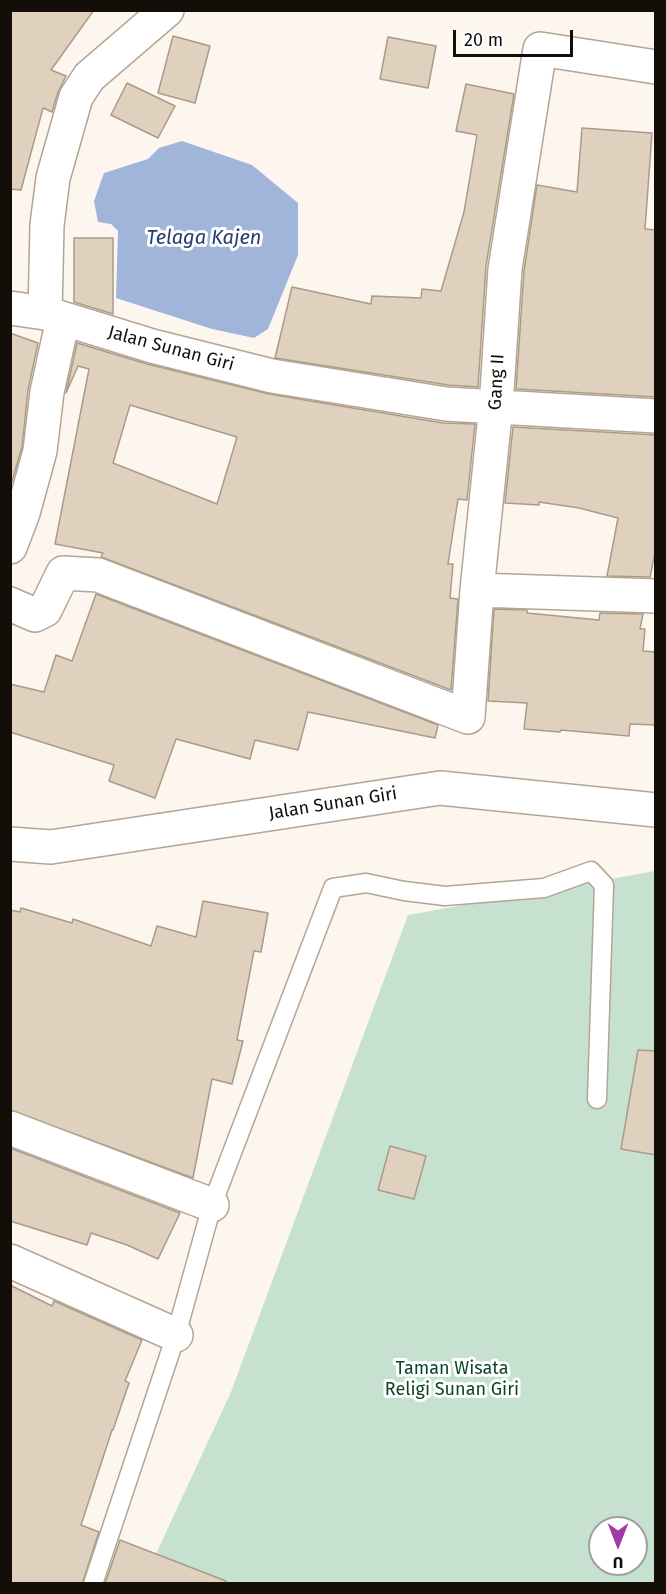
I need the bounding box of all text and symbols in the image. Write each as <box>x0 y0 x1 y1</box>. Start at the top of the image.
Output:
scale bar <box>456 18 576 56</box>
text: 20 m <box>464 29 503 51</box>
water label: Telaga Kajen <box>147 226 261 250</box>
street label: Jalan Sunan Giri <box>106 322 236 376</box>
street label: Gang II <box>485 353 509 411</box>
street label: Jalan Sunan Giri <box>267 783 399 825</box>
park label: Taman Wisata Religi Sunan Giri <box>385 1358 519 1400</box>
north arrow <box>588 1516 648 1576</box>
text: U <box>613 1553 623 1572</box>

